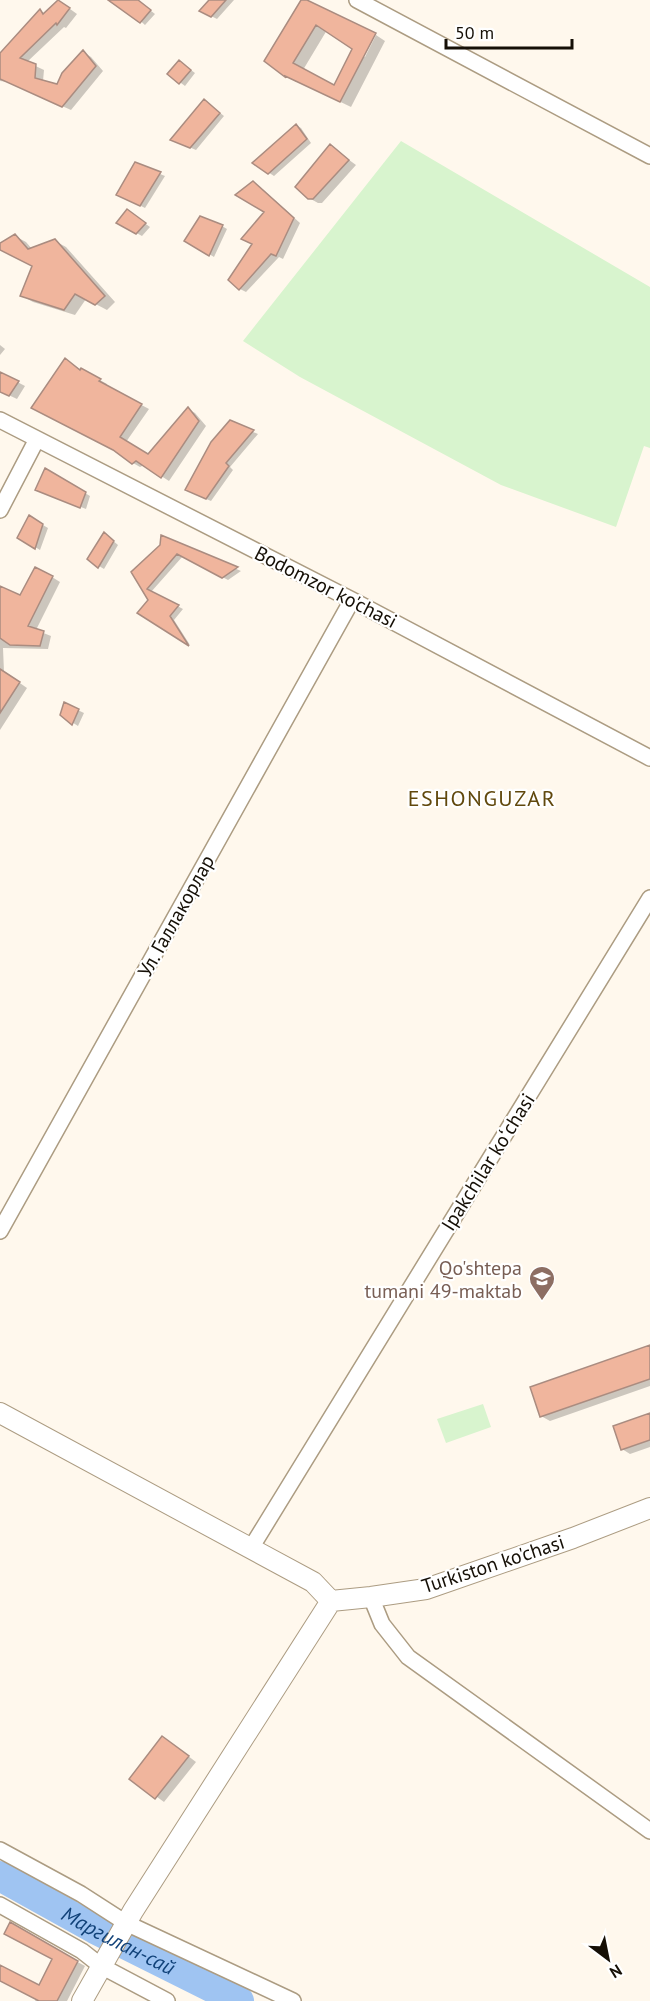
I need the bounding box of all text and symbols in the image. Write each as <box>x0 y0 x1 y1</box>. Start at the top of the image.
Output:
scale bar <box>446 12 572 50</box>
text: 50 m <box>455 21 494 44</box>
street label: Bodomzor ko'chasi <box>250 540 402 634</box>
district label: ESHONGUZAR <box>408 784 556 812</box>
street label: Ул. Галлакорлар <box>132 850 220 982</box>
street label: Ipakchilar koʻchasi <box>435 1088 541 1236</box>
place label: Qo'shtepa tumani 49-maktab <box>364 1255 522 1304</box>
school or university icon: Qo'shtepa tumani 49-maktab <box>527 1264 557 1302</box>
street label: Turkiston ko'chasi <box>418 1529 568 1599</box>
water label: Маргилан-сай <box>57 1900 180 1981</box>
north arrow <box>578 1929 638 1989</box>
text: N <box>606 1960 626 1983</box>

